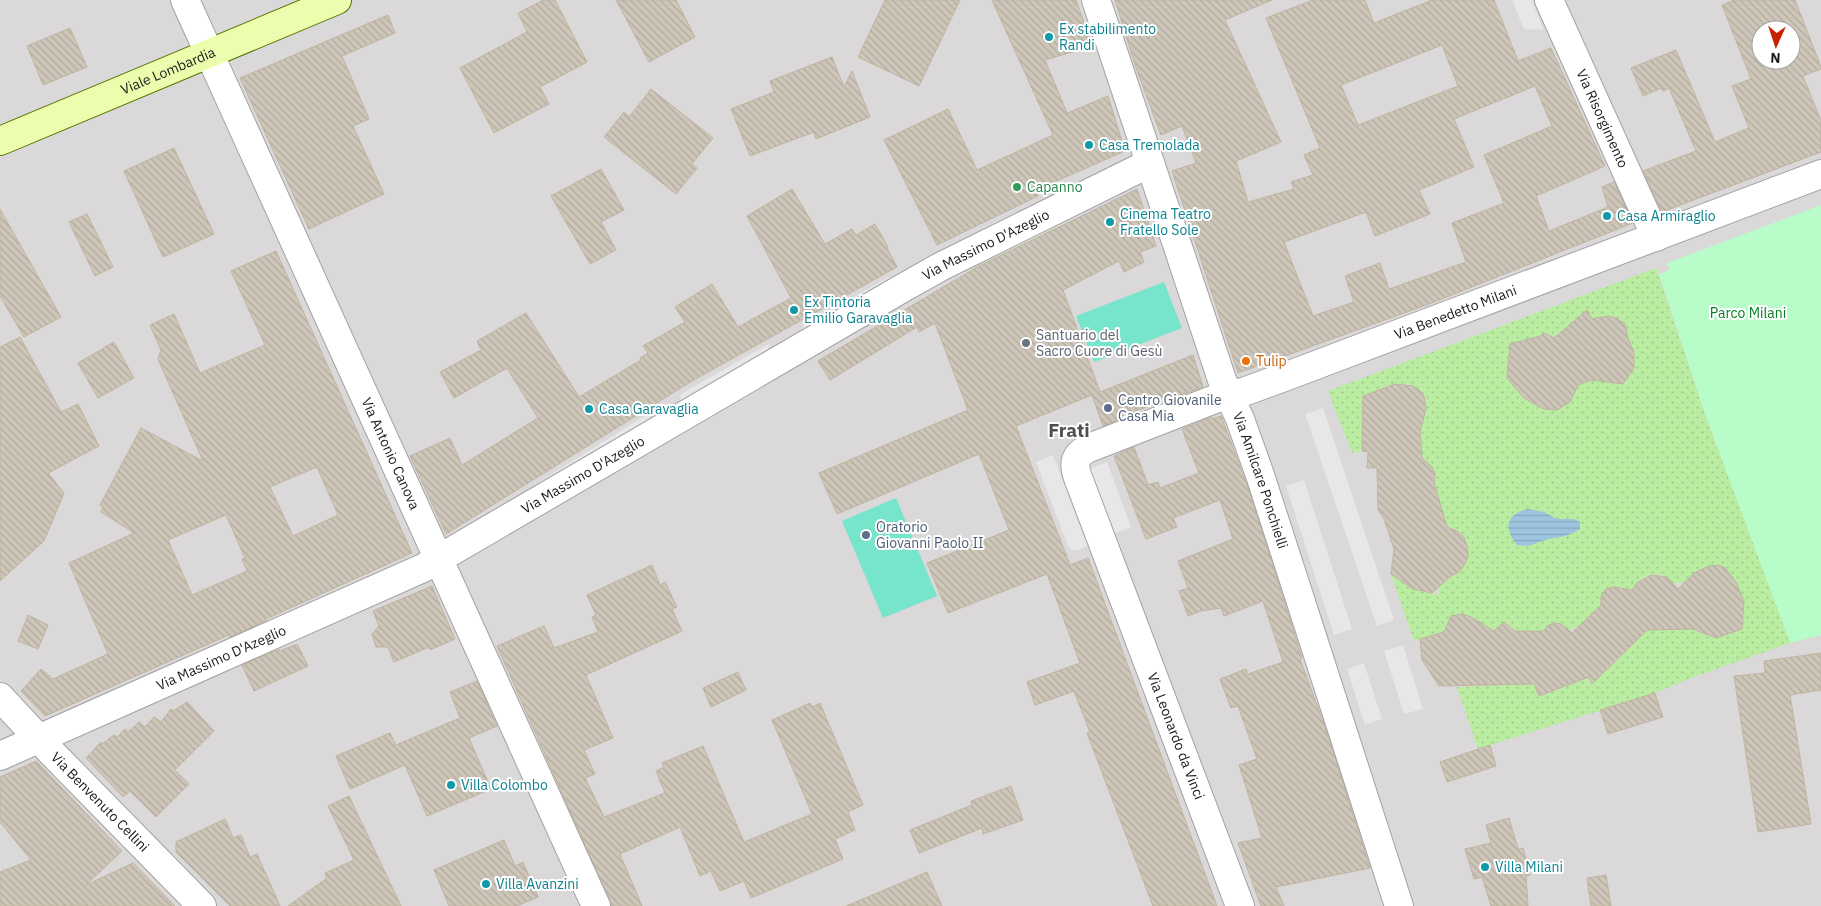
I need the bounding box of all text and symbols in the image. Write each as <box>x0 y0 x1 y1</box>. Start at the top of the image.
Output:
place label: Ex stabilimento Randi <box>1059 20 1156 54</box>
north arrow <box>1751 20 1801 70</box>
marker: Ex stabilimento Randi <box>1043 31 1055 43</box>
street label: Viale Lombardia <box>118 43 218 99</box>
text: N <box>1770 49 1781 67</box>
street label: Via Risorgimento <box>1572 66 1633 171</box>
place label: Casa Tremolada <box>1099 136 1200 154</box>
marker: Casa Tremolada <box>1083 139 1095 151</box>
place label: Capanno <box>1027 178 1083 196</box>
marker: Capanno <box>1011 181 1023 193</box>
street label: Via Massimo D'Azeglio <box>919 205 1052 284</box>
place label: Cinema Teatro Fratello Sole <box>1120 205 1211 239</box>
place label: Casa Armiraglio <box>1617 207 1716 225</box>
marker: Casa Armiraglio <box>1601 210 1613 222</box>
marker: Cinema Teatro Fratello Sole <box>1104 216 1116 228</box>
street label: Via Benedetto Milani <box>1392 281 1519 344</box>
place label: Ex Tintoria Emilio Garavaglia <box>804 293 913 327</box>
marker: Ex Tintoria Emilio Garavaglia <box>788 304 800 316</box>
park label: Parco Milani <box>1710 304 1786 322</box>
place label: Santuario del Sacro Cuore di Gesù <box>1036 326 1163 360</box>
marker: Santuario del Sacro Cuore di Gesù <box>1020 337 1032 349</box>
place label: Tulip <box>1256 352 1287 370</box>
marker: Tulip <box>1240 355 1252 367</box>
place label: Centro Giovanile Casa Mia <box>1118 391 1222 425</box>
street label: Via Antonio Canova <box>358 395 424 513</box>
place label: Casa Garavaglia <box>599 400 699 418</box>
marker: Centro Giovanile Casa Mia <box>1102 402 1114 414</box>
marker: Casa Garavaglia <box>583 403 595 415</box>
street label: Via Amilcare Ponchielli <box>1229 409 1292 551</box>
district label: Frati <box>1048 418 1090 442</box>
street label: Via Massimo D'Azeglio <box>518 432 648 518</box>
place label: Oratorio Giovanni Paolo II <box>876 518 984 552</box>
marker: Oratorio Giovanni Paolo II <box>860 529 872 541</box>
street label: Via Massimo D'Azeglio <box>154 621 289 694</box>
street label: Via Leonardo da Vinci <box>1144 670 1208 802</box>
street label: Via Benvenuto Cellini <box>47 748 153 856</box>
place label: Villa Colombo <box>461 776 548 794</box>
marker: Villa Colombo <box>445 779 457 791</box>
place label: Villa Milani <box>1495 858 1563 876</box>
marker: Villa Milani <box>1479 861 1491 873</box>
place label: Villa Avanzini <box>496 875 579 893</box>
marker: Villa Avanzini <box>480 878 492 890</box>

